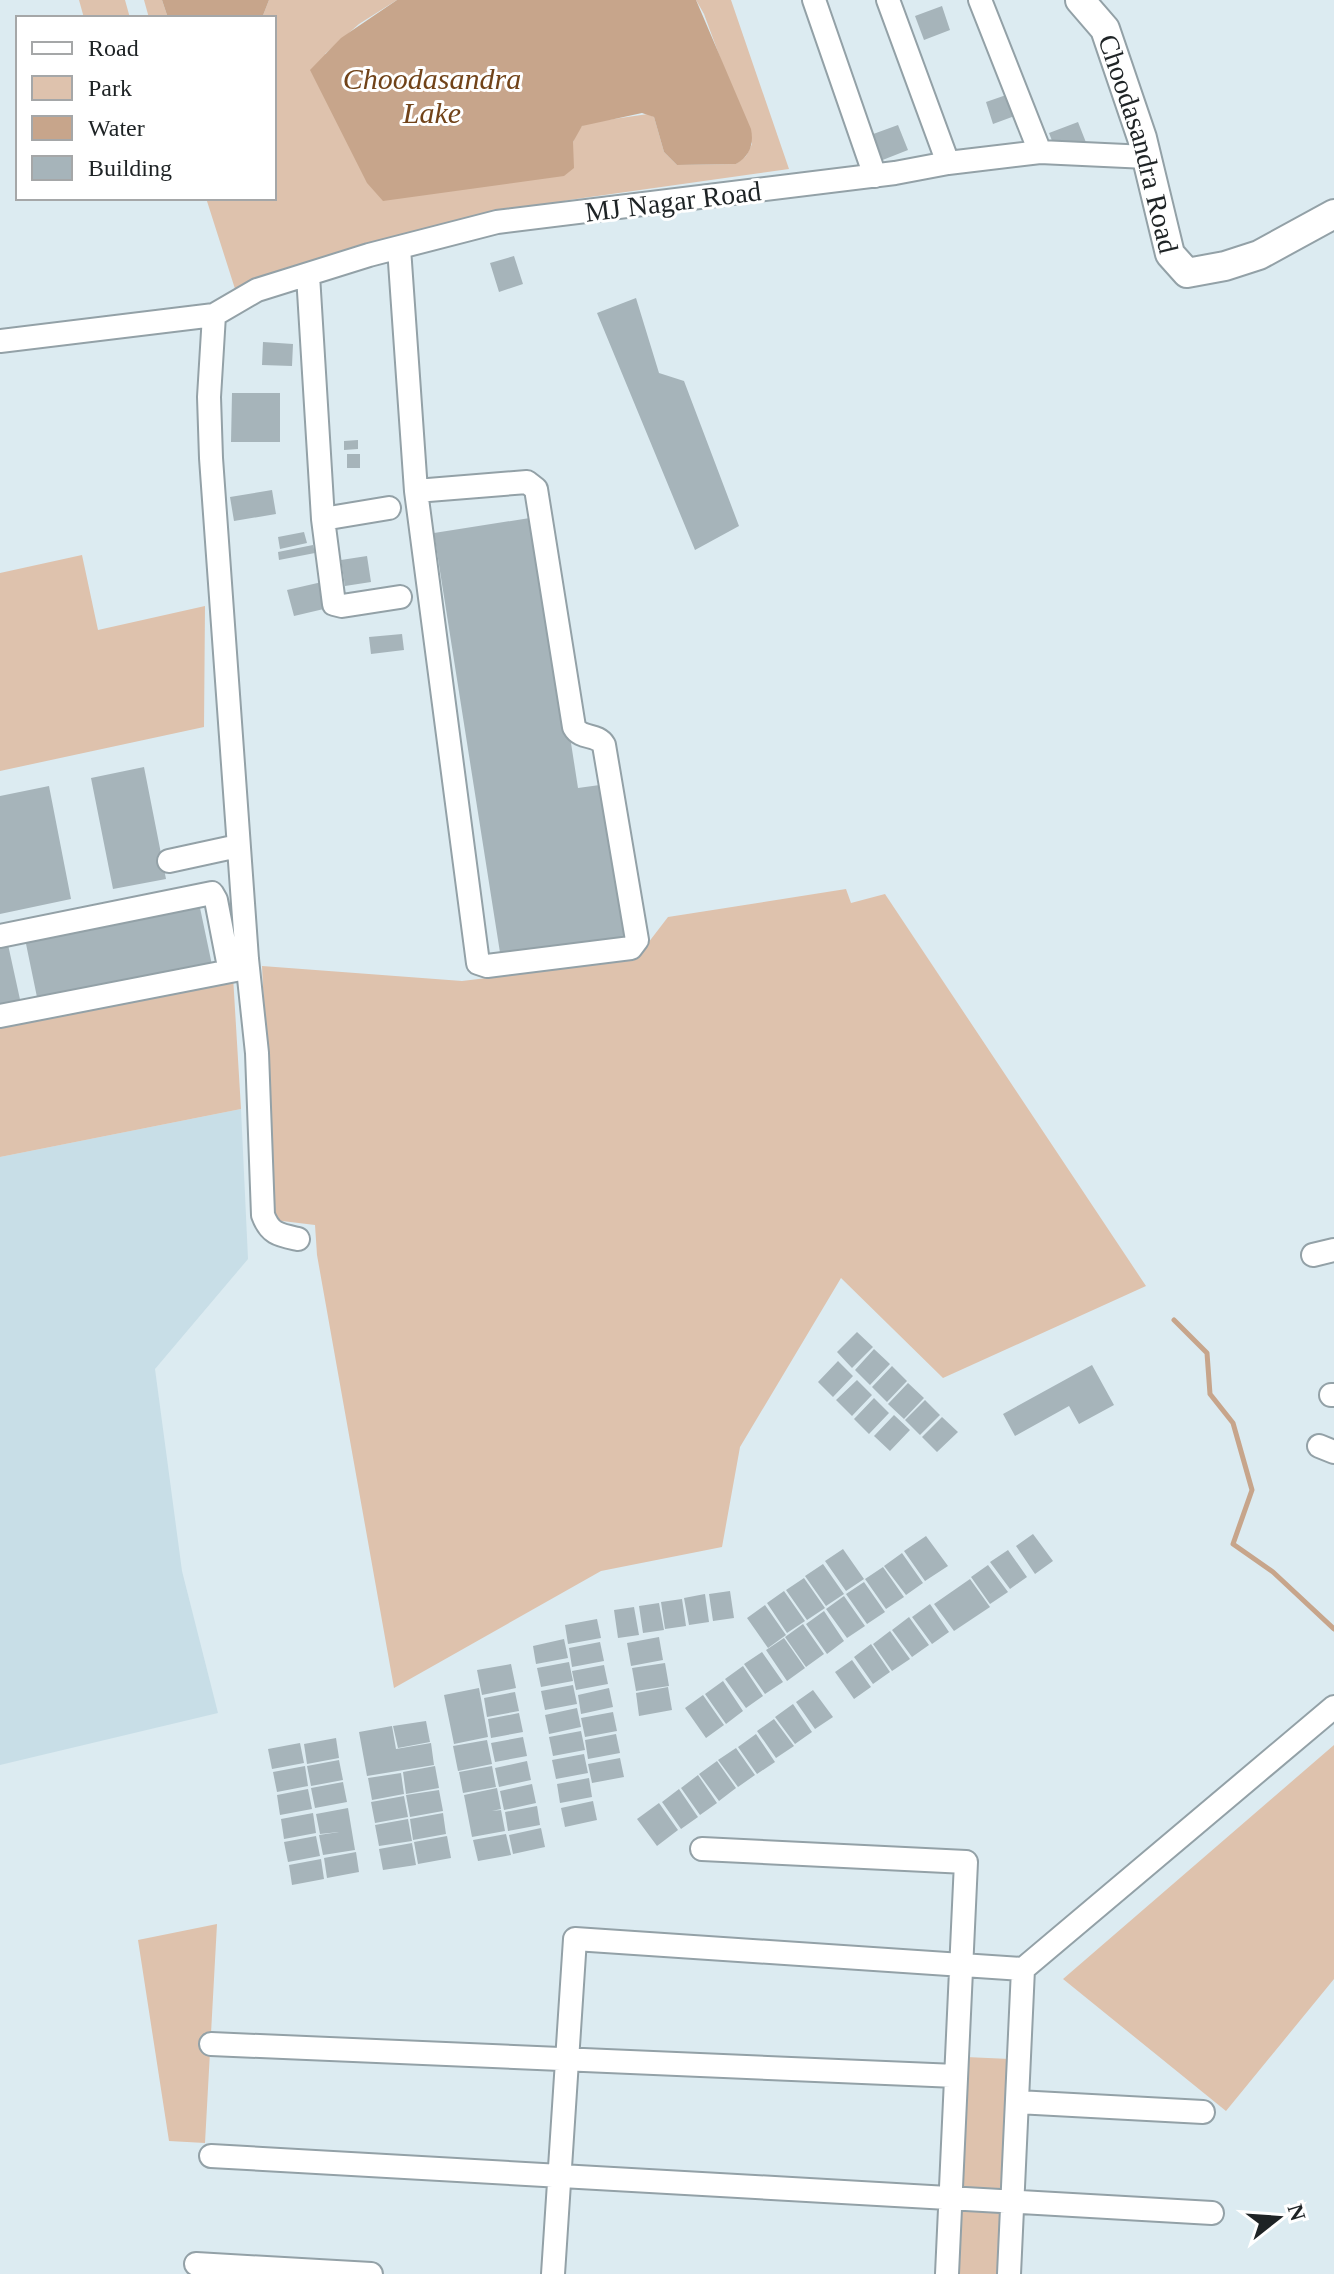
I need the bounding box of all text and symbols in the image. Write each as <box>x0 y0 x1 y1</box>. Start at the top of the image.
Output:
legend <box>16 16 276 200</box>
street label: Choodasandra Road <box>1092 30 1184 256</box>
text: Road <box>88 35 139 61</box>
water label: Choodasandra Lake <box>343 62 521 129</box>
text: Park <box>88 75 132 101</box>
text: Water <box>88 115 145 141</box>
text: Building <box>88 155 172 181</box>
street label: MJ Nagar Road <box>583 175 763 228</box>
north arrow <box>1238 2178 1318 2258</box>
text: N <box>1282 2201 1311 2224</box>

